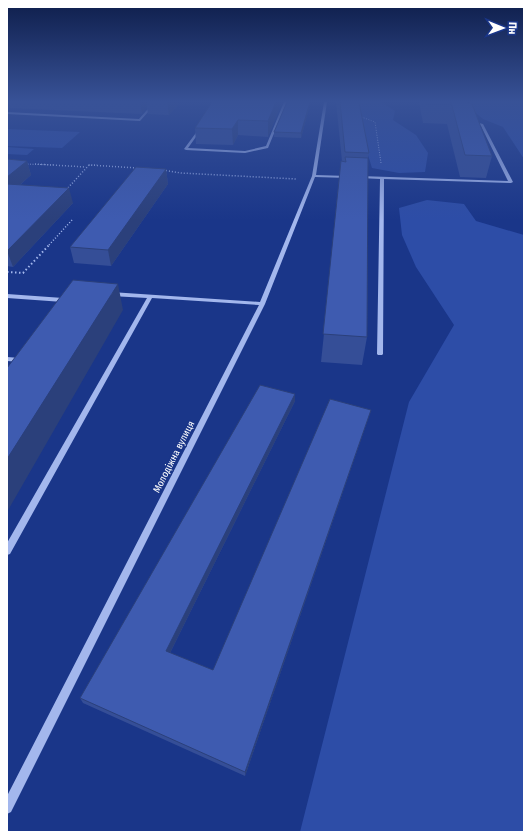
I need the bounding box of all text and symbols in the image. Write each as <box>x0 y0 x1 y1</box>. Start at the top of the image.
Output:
north arrow <box>483 8 523 48</box>
text: Пн <box>506 22 519 35</box>
street label: Молодіжна вулиця <box>150 419 197 495</box>

